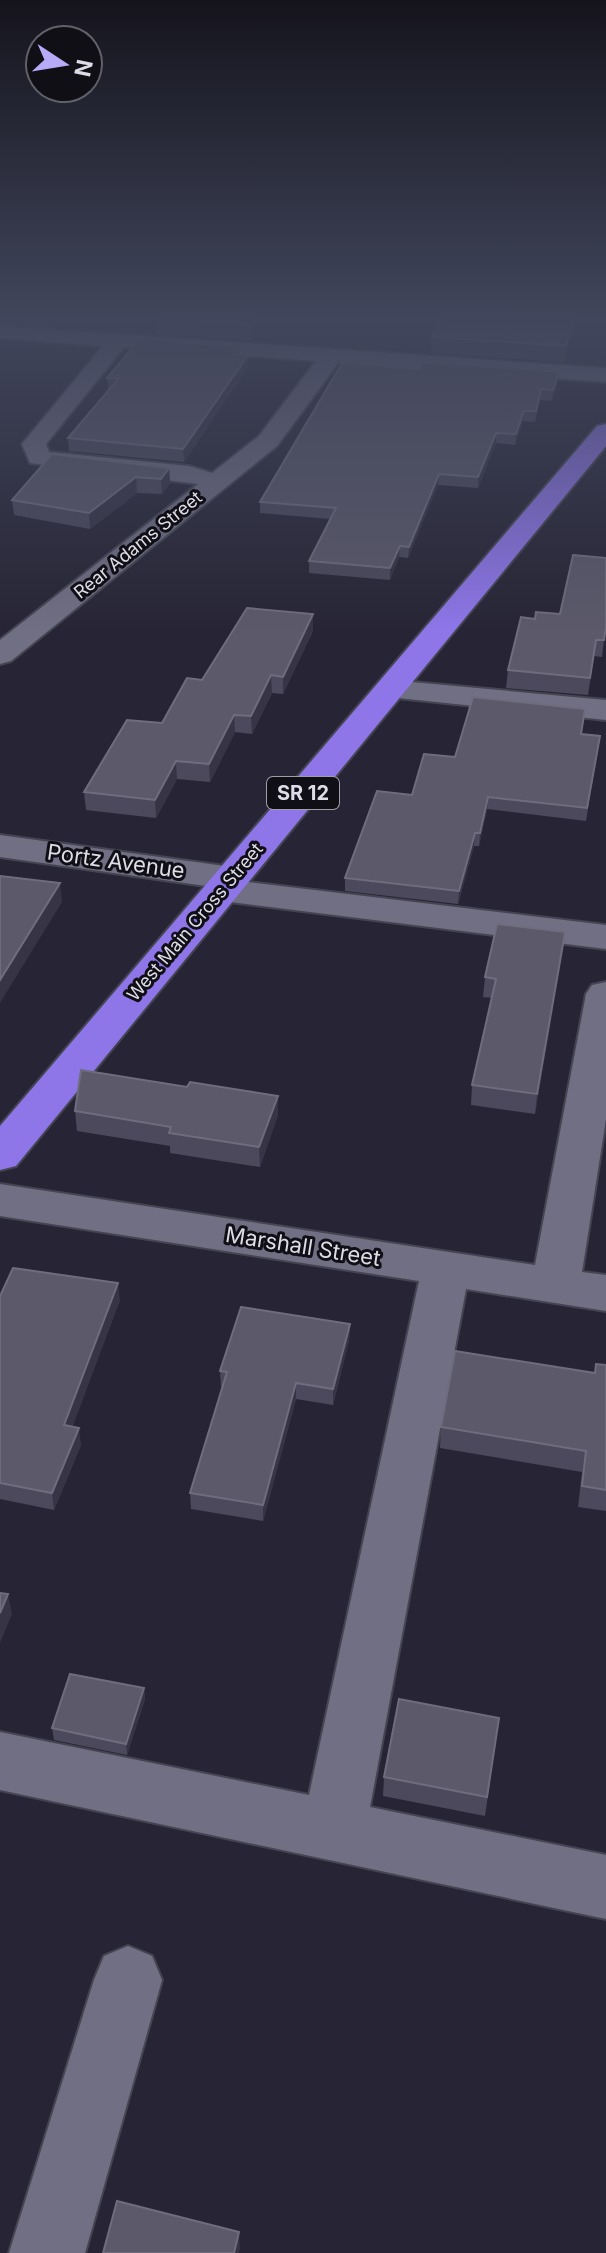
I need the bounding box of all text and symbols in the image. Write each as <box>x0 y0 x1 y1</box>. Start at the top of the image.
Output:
north arrow <box>24 24 104 104</box>
text: N <box>69 57 98 79</box>
street label: Rear Adams Street <box>69 486 206 603</box>
road number: SR 12 <box>267 777 339 809</box>
street label: Portz Avenue <box>46 838 186 884</box>
street label: West Main Cross Street <box>122 838 267 1005</box>
street label: Marshall Street <box>224 1221 382 1271</box>

